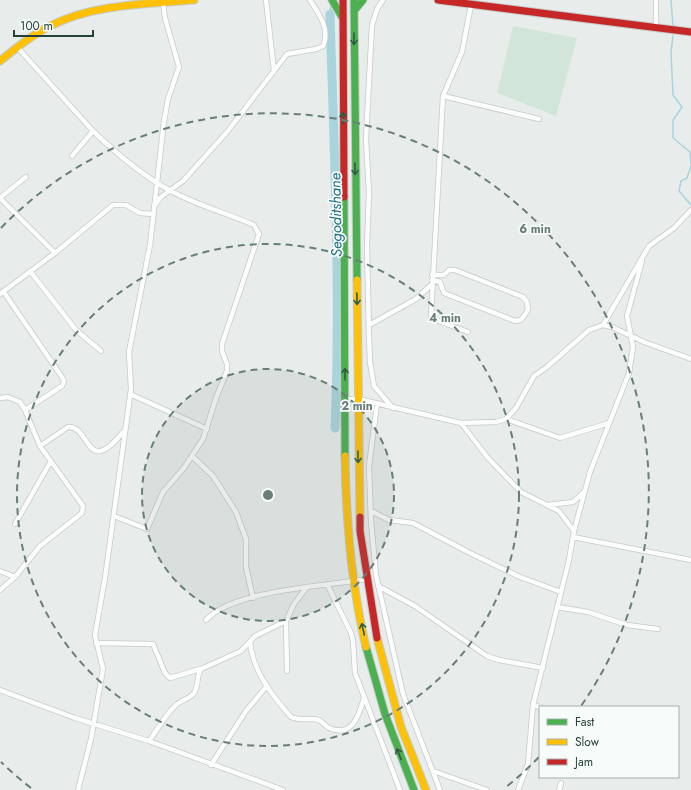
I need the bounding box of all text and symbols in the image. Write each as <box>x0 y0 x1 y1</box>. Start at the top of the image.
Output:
scale bar <box>14 12 93 38</box>
text: 100 m <box>20 17 53 35</box>
one-way arrow <box>350 32 358 45</box>
one-way arrow <box>339 112 347 125</box>
one-way arrow <box>351 162 359 175</box>
water label: Segoditshane <box>324 172 348 257</box>
text: 6 min <box>519 220 551 238</box>
one-way arrow <box>353 292 361 305</box>
text: 4 min <box>429 309 461 327</box>
one-way arrow <box>342 368 349 381</box>
text: 2 min <box>341 397 373 415</box>
one-way arrow <box>355 450 362 463</box>
centre of rings <box>261 488 275 502</box>
one-way arrow <box>359 623 367 636</box>
legend <box>539 706 679 778</box>
text: Fast <box>575 713 594 731</box>
text: Slow <box>575 733 600 751</box>
one-way arrow <box>395 749 402 761</box>
text: Jam <box>573 753 593 771</box>

